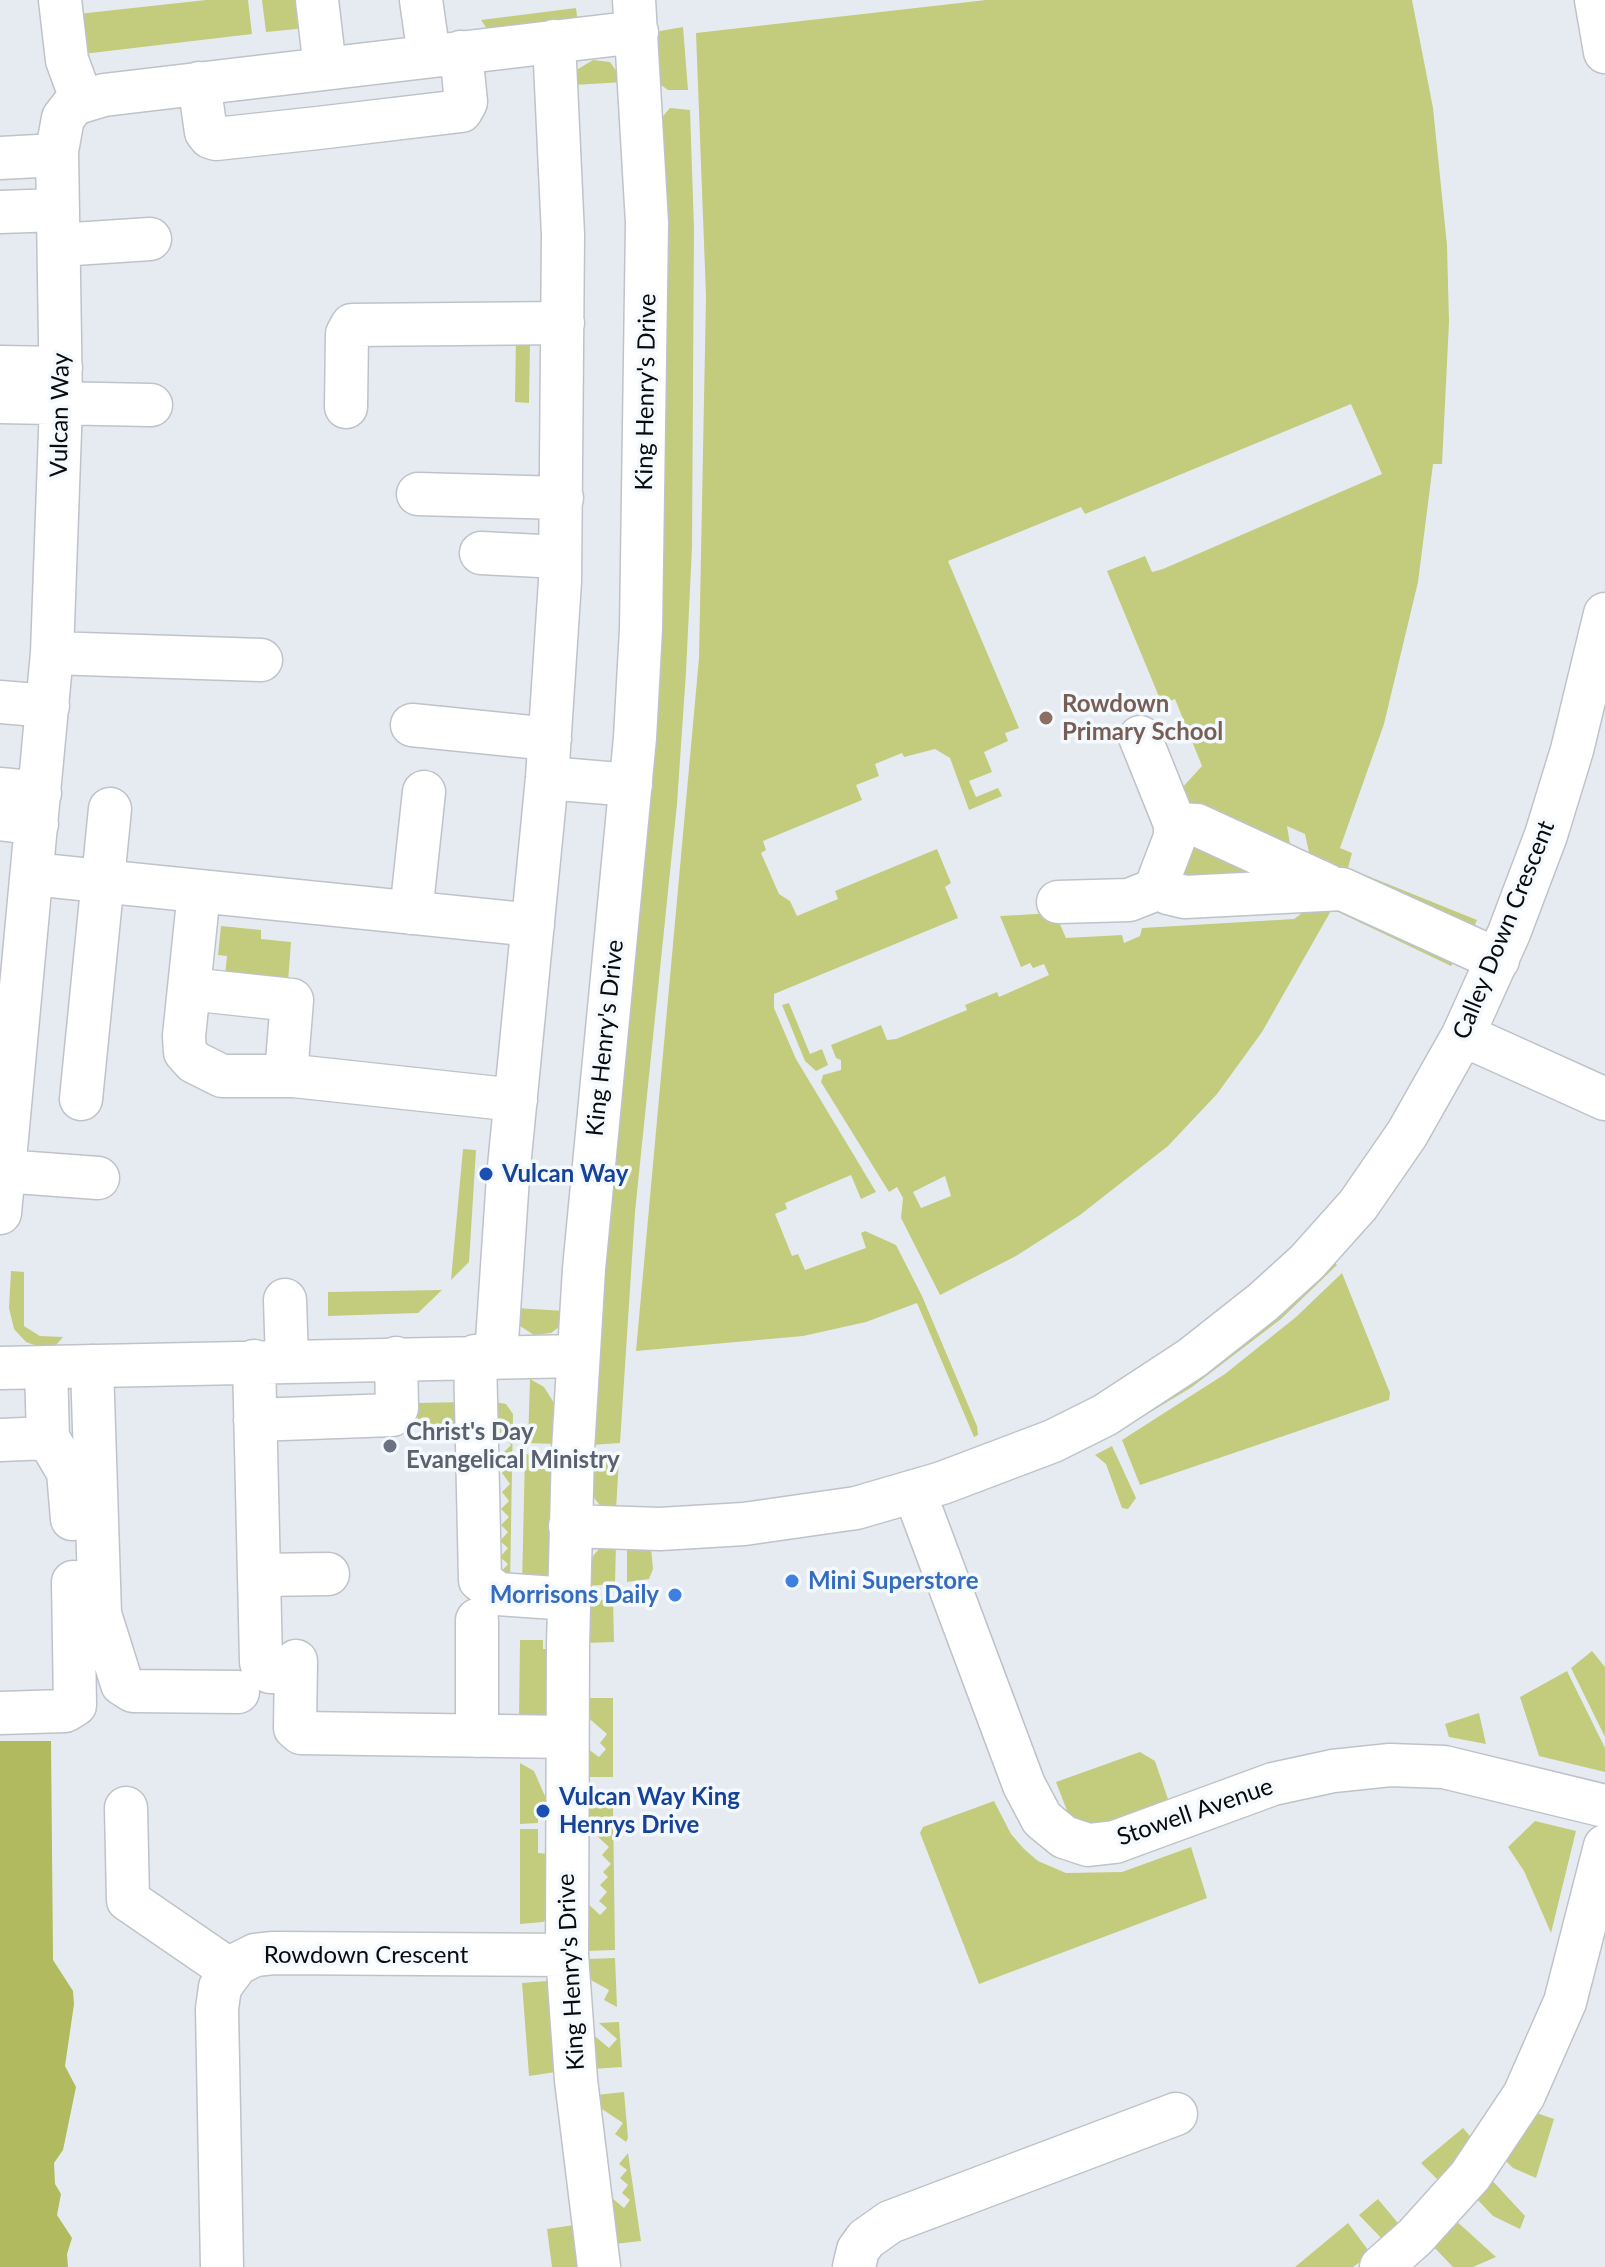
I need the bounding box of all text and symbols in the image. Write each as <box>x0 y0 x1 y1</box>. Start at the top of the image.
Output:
street label: King Henry's Drive <box>630 293 662 491</box>
street label: Vulcan Way <box>45 353 75 477</box>
place label: Rowdown Primary School <box>1062 690 1223 746</box>
marker: Rowdown Primary School <box>1037 709 1055 727</box>
street label: Calley Down Crescent <box>1447 817 1561 1043</box>
street label: King Henry's Drive <box>580 938 630 1138</box>
place label: Vulcan Way <box>502 1160 628 1188</box>
marker: Vulcan Way <box>477 1165 495 1183</box>
place label: Christ's Day Evangelical Ministry <box>406 1418 620 1474</box>
marker: Christ's Day Evangelical Ministry <box>381 1437 399 1455</box>
place label: Mini Superstore <box>808 1567 979 1595</box>
marker: Mini Superstore <box>783 1572 801 1590</box>
place label: Morrisons Daily <box>490 1581 659 1609</box>
marker: Morrisons Daily <box>666 1586 684 1604</box>
street label: Stowell Avenue <box>1113 1772 1277 1852</box>
place label: Vulcan Way King Henrys Drive <box>559 1783 740 1839</box>
marker: Vulcan Way King Henrys Drive <box>534 1802 552 1820</box>
street label: King Henry's Drive <box>551 1873 591 2071</box>
street label: Rowdown Crescent <box>264 1941 468 1969</box>

